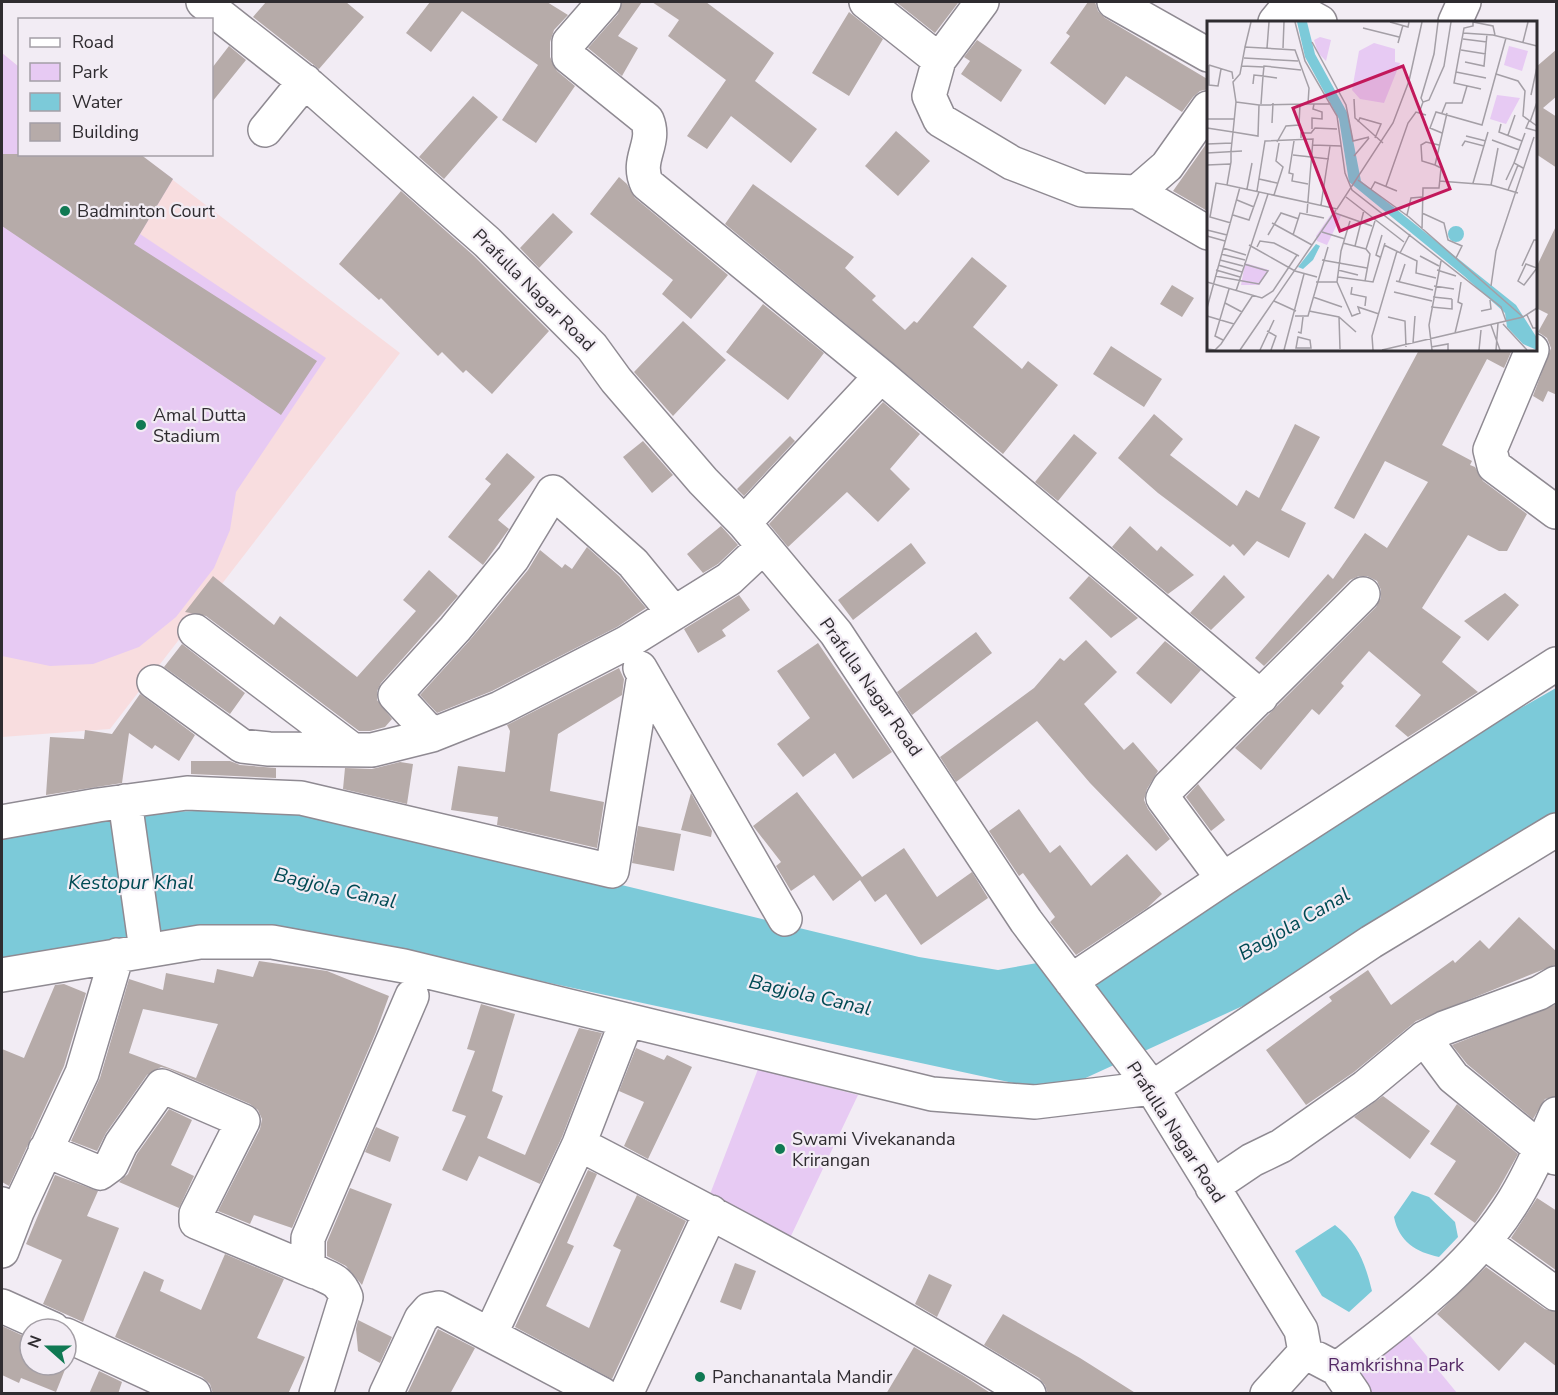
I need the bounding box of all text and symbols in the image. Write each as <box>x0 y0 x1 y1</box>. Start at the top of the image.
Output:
legend <box>18 18 213 156</box>
inset map <box>1207 21 1537 351</box>
text: Road <box>72 30 114 54</box>
text: Park <box>72 60 109 84</box>
text: Water <box>72 90 123 114</box>
text: Building <box>72 120 139 144</box>
place label: Badminton Court <box>77 199 216 223</box>
marker: Badminton Court <box>58 204 72 218</box>
street label: Prafulla Nagar Road <box>468 224 600 356</box>
place label: Amal Dutta Stadium <box>153 403 246 448</box>
marker: Amal Dutta Stadium <box>134 418 148 432</box>
street label: Prafulla Nagar Road <box>814 613 928 761</box>
water label: Bagjola Canal <box>271 861 399 915</box>
water label: Kestopur Khal <box>68 869 194 896</box>
water label: Bagjola Canal <box>1233 881 1355 967</box>
water label: Bagjola Canal <box>746 968 874 1022</box>
street label: Prafulla Nagar Road <box>1121 1057 1231 1207</box>
place label: Swami Vivekananda Krirangan <box>792 1127 955 1172</box>
marker: Swami Vivekananda Krirangan <box>773 1142 787 1156</box>
north arrow <box>18 1317 78 1377</box>
text: N <box>23 1332 47 1352</box>
park label: Ramkrishna Park <box>1328 1353 1465 1377</box>
place label: Panchanantala Mandir <box>712 1365 893 1389</box>
marker: Panchanantala Mandir <box>693 1370 707 1384</box>

